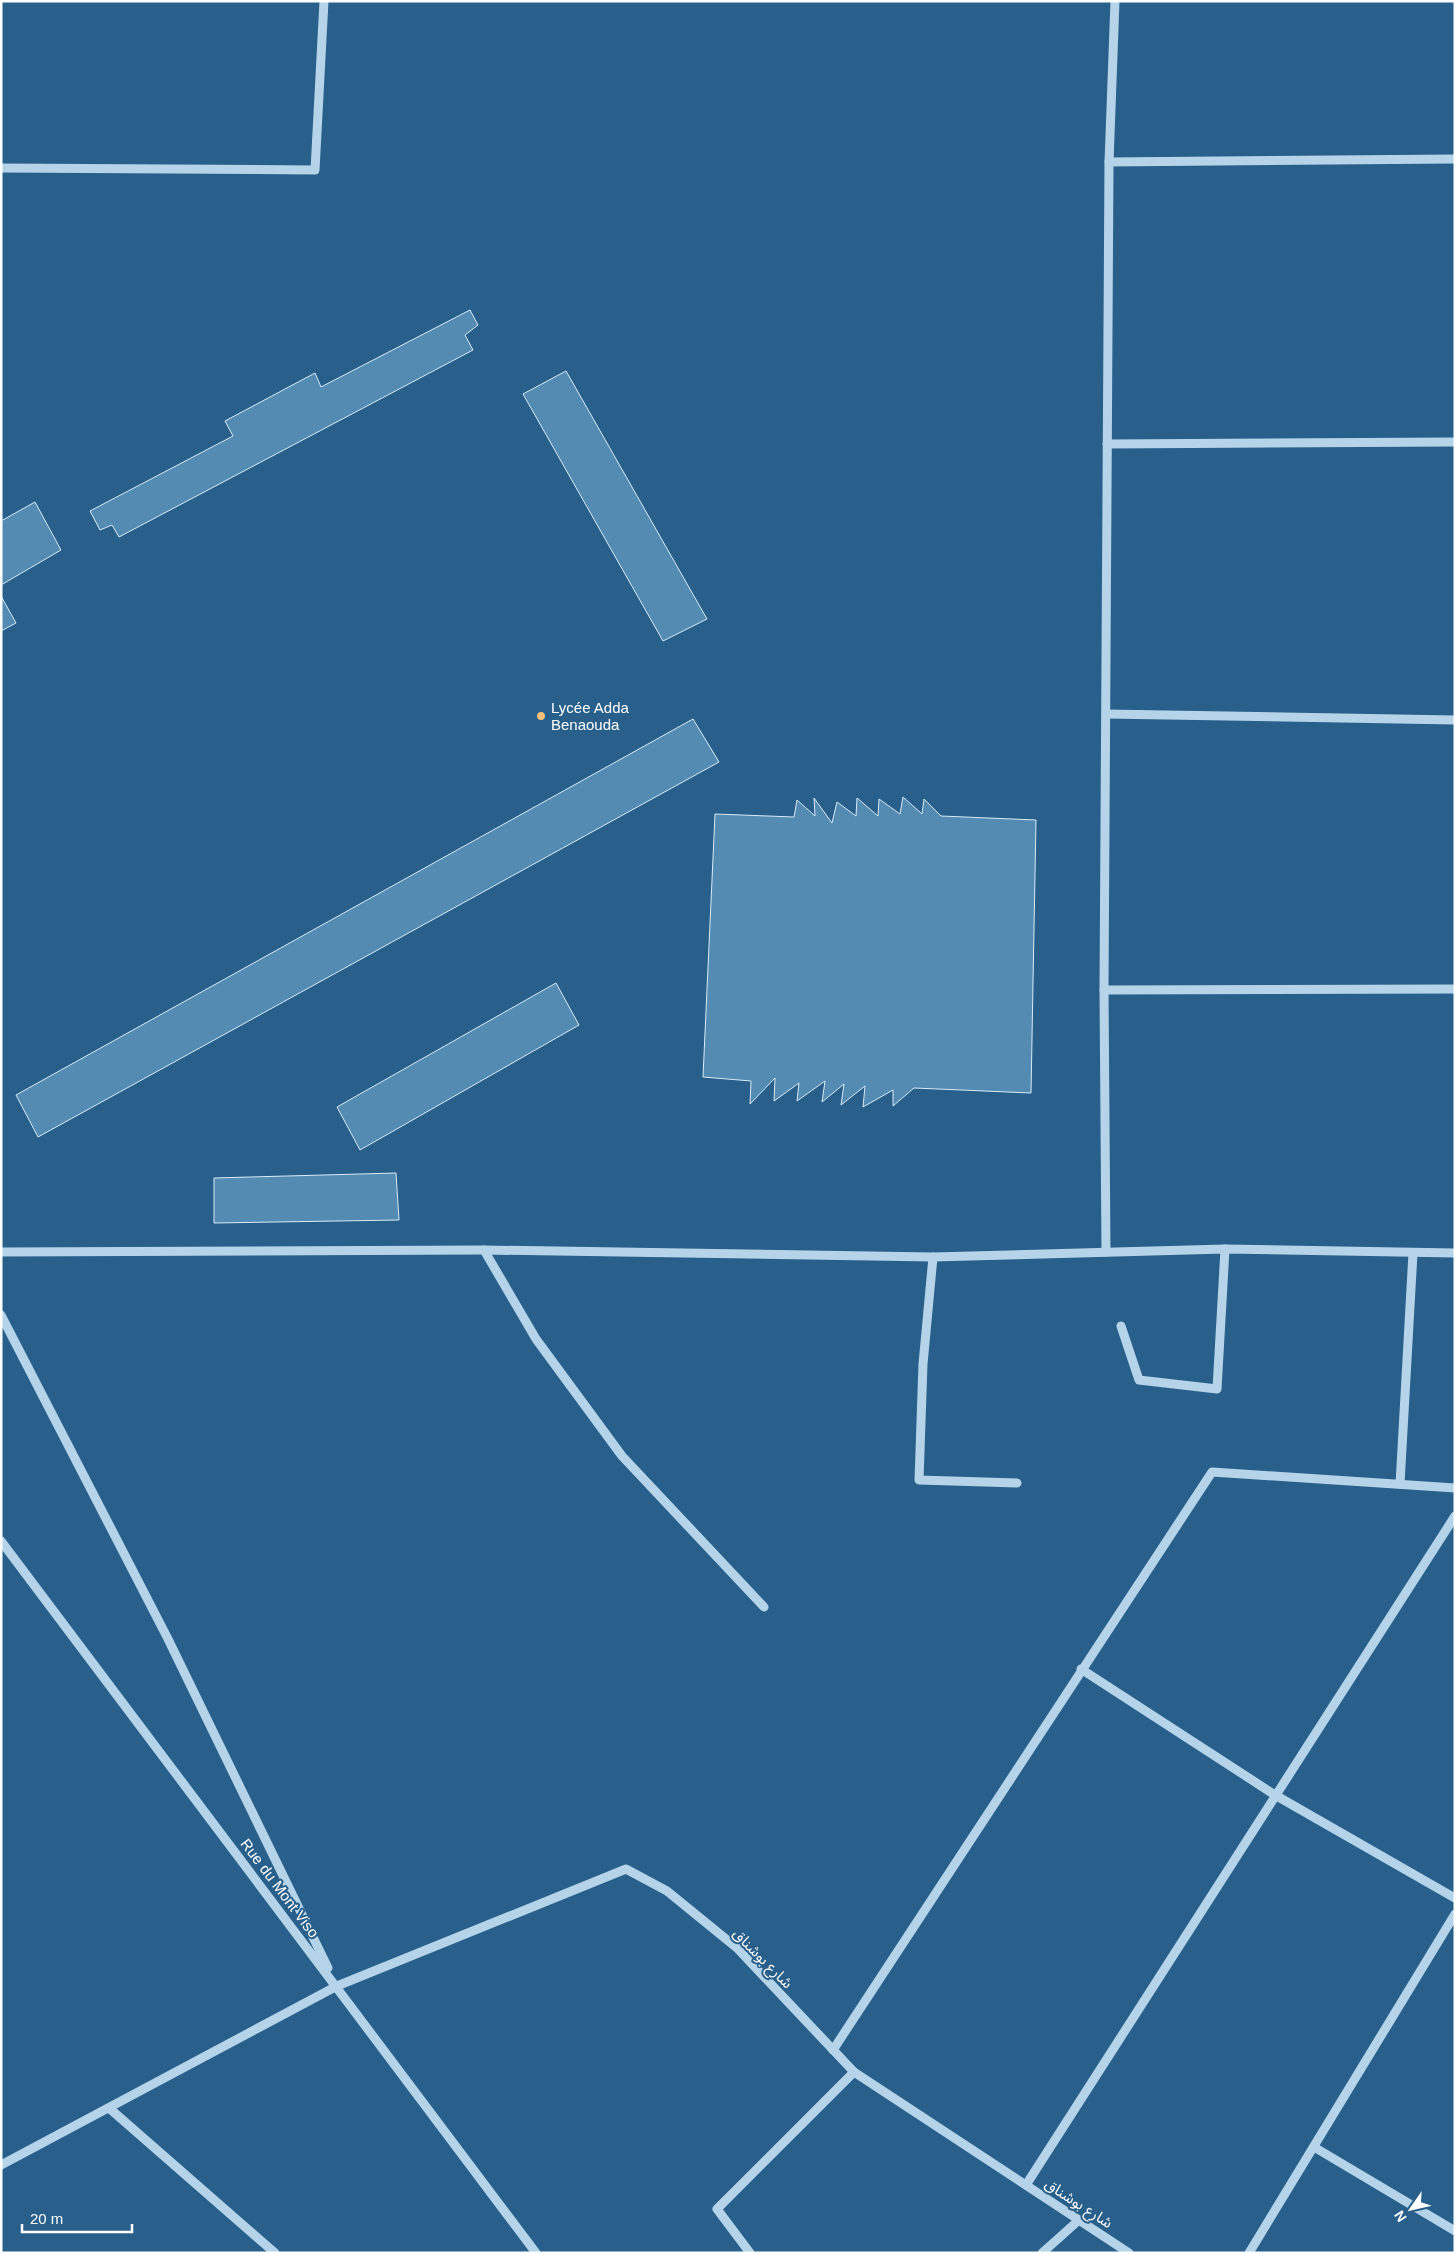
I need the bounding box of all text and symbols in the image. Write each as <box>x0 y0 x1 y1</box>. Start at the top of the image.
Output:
place label: Lycée Adda Benaouda <box>551 699 629 733</box>
marker: Lycée Adda Benaouda <box>535 710 547 722</box>
street label: Rue du Mont Viso <box>237 1835 323 1941</box>
street label: شارع بوشناق <box>727 1925 797 1994</box>
street label: شارع بوشناق <box>1040 2175 1116 2235</box>
north arrow <box>1386 2184 1436 2234</box>
scale bar <box>22 2202 132 2234</box>
text: N <box>1391 2208 1410 2225</box>
text: 20 m <box>30 2210 63 2227</box>

